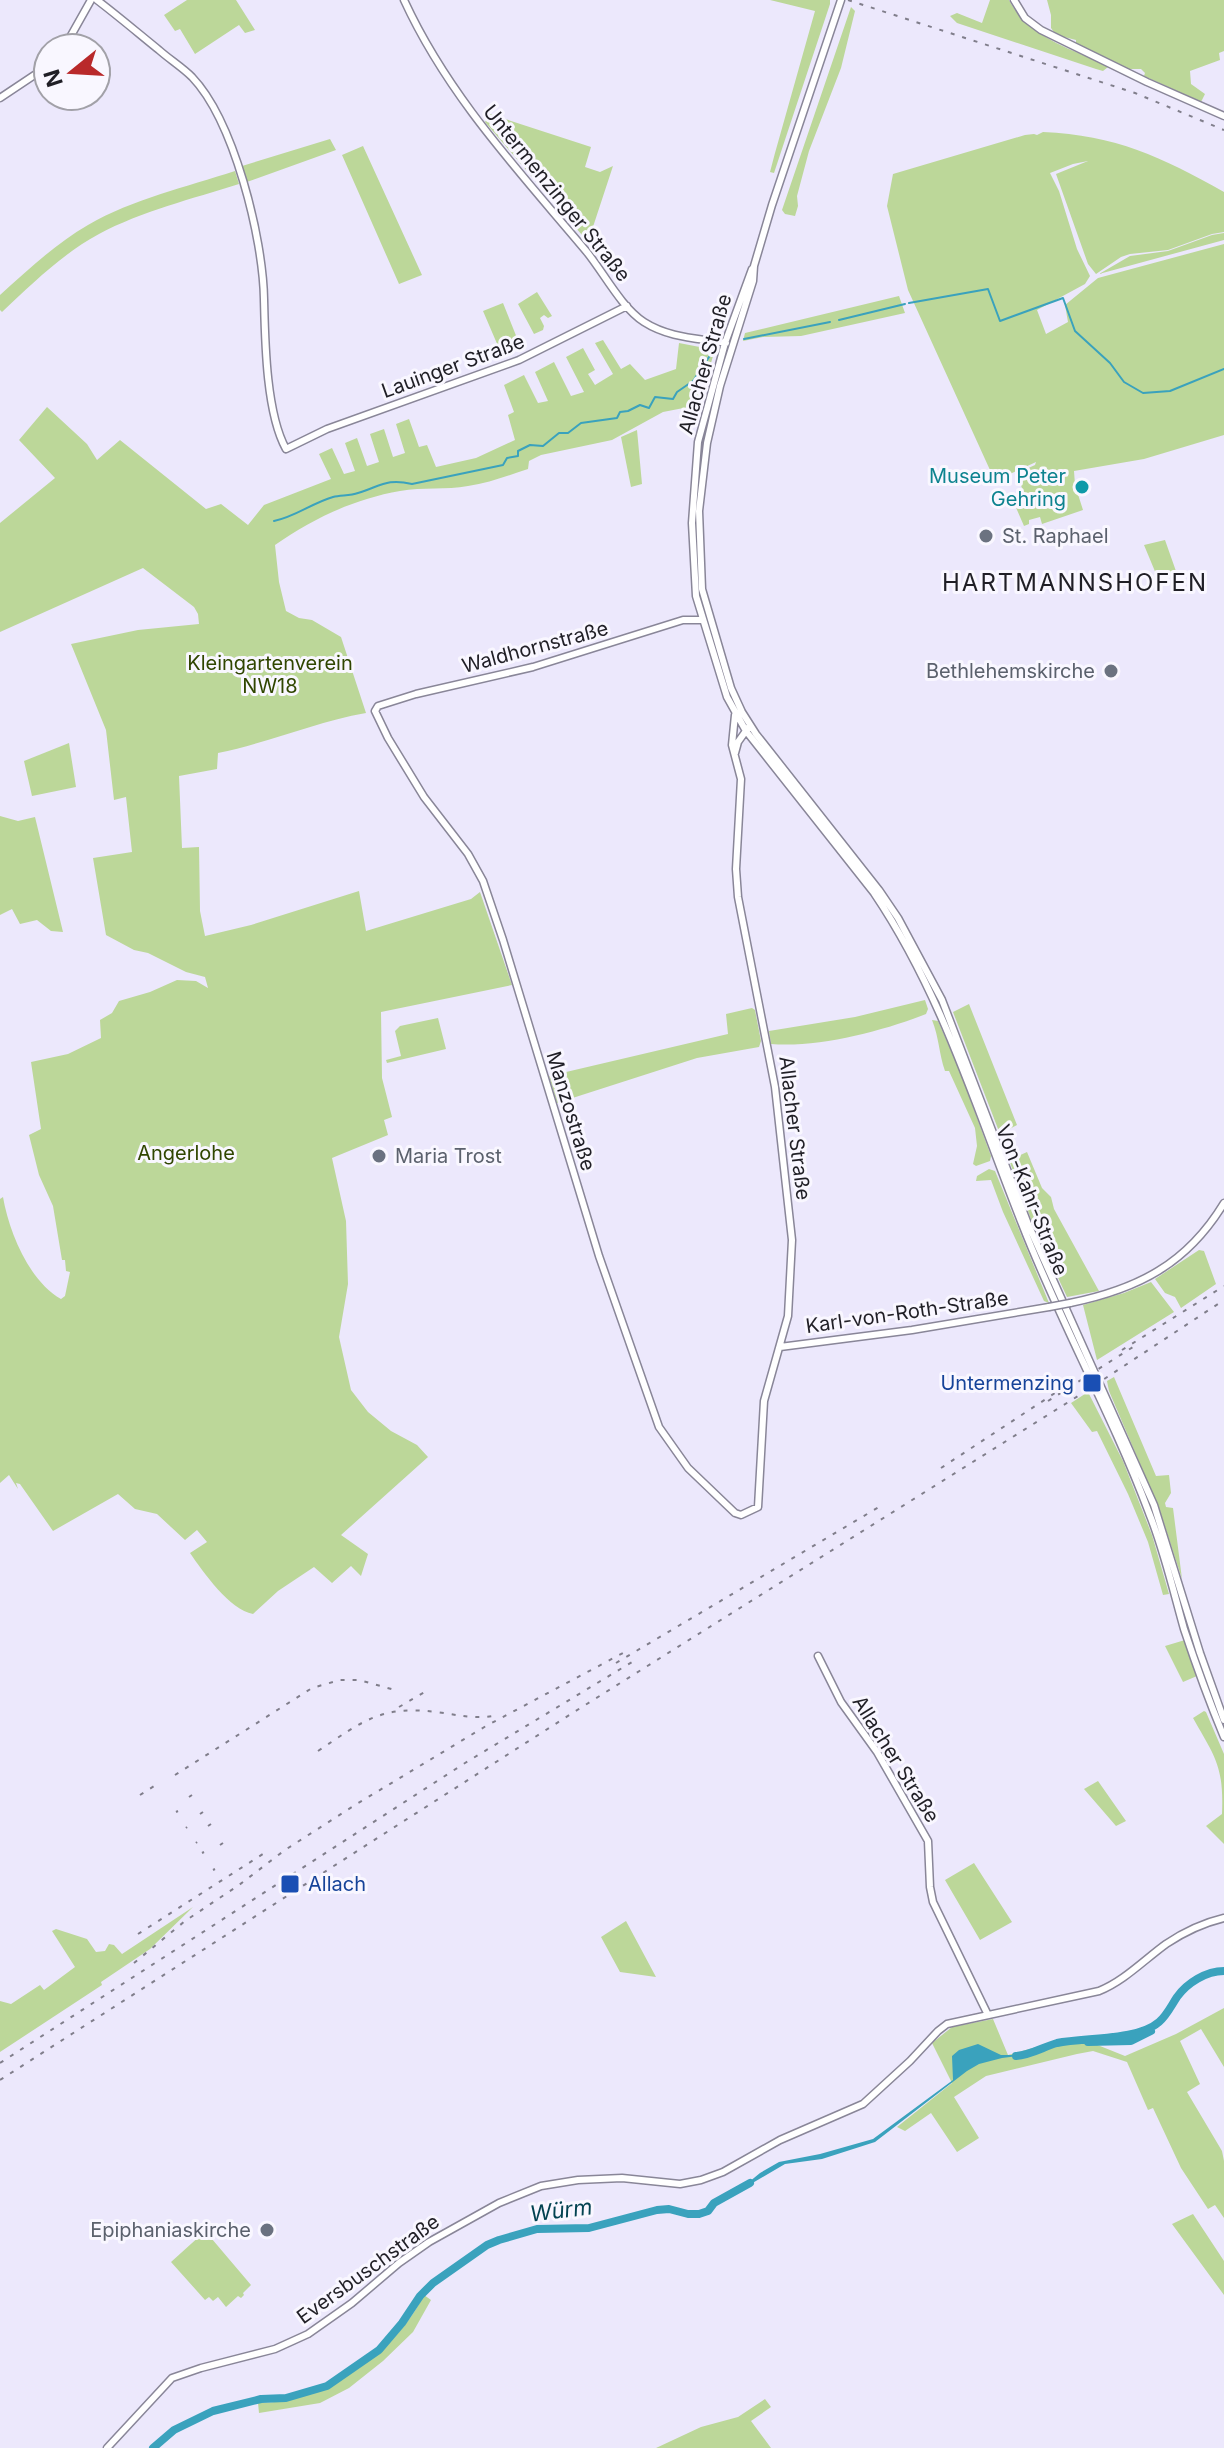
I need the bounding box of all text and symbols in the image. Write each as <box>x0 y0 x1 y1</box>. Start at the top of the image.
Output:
north arrow <box>32 32 112 112</box>
text: N <box>38 66 68 90</box>
street label: Untermenzinger Straße <box>478 100 636 286</box>
street label: Allacher Straße <box>673 291 737 437</box>
street label: Lauinger Straße <box>378 329 528 403</box>
place label: Museum Peter Gehring <box>929 464 1066 511</box>
marker: Museum Peter Gehring <box>1073 478 1091 496</box>
place label: St. Raphael <box>1002 524 1109 548</box>
marker: St. Raphael <box>977 527 995 545</box>
district label: HARTMANNSHOFEN <box>942 568 1208 597</box>
street label: Waldhornstraße <box>459 616 611 678</box>
park label: Kleingartenverein NW18 <box>187 651 353 698</box>
place label: Bethlehemskirche <box>926 659 1095 683</box>
marker: Bethlehemskirche <box>1102 662 1120 680</box>
street label: Manzostraße <box>541 1048 601 1174</box>
street label: Allacher Straße <box>774 1055 816 1201</box>
street label: Von-Kahr-Straße <box>991 1121 1073 1279</box>
park label: Angerlohe <box>137 1141 235 1165</box>
place label: Maria Trost <box>395 1144 502 1168</box>
marker: Maria Trost <box>370 1147 388 1165</box>
street label: Karl-von-Roth-Straße <box>804 1286 1010 1338</box>
place label: Untermenzing <box>940 1371 1074 1395</box>
marker: Untermenzing <box>1081 1372 1103 1394</box>
street label: Allacher Straße <box>847 1691 945 1827</box>
place label: Allach <box>308 1872 366 1896</box>
marker: Allach <box>279 1873 301 1895</box>
water label: Würm <box>528 2193 594 2227</box>
street label: Eversbuschstraße <box>292 2209 444 2329</box>
place label: Epiphaniaskirche <box>90 2218 251 2242</box>
marker: Epiphaniaskirche <box>258 2221 276 2239</box>

